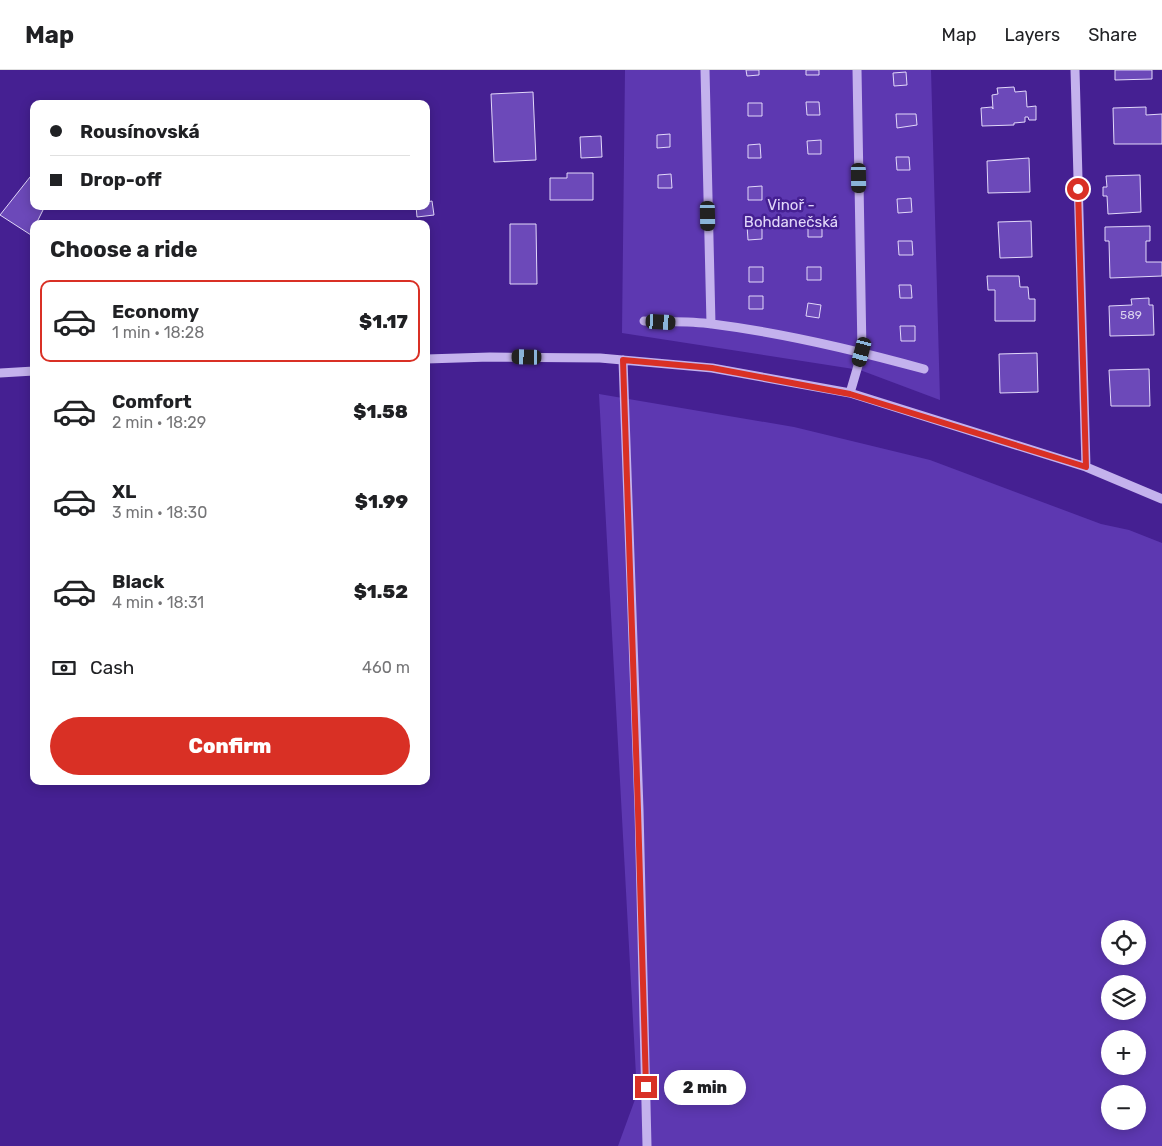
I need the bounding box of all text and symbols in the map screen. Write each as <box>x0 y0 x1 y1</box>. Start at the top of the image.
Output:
text: Map <box>25 21 74 49</box>
text: Map <box>942 24 977 46</box>
text: Layers <box>1005 24 1060 46</box>
text: Share <box>1088 24 1137 46</box>
text: Rousínovská <box>80 120 200 143</box>
car <box>851 163 866 193</box>
text: Drop-off <box>80 168 162 191</box>
route start <box>1067 178 1089 200</box>
park label: Vinoř - Bohdanečská <box>744 196 838 231</box>
car <box>700 201 715 231</box>
text: Choose a ride <box>50 236 197 263</box>
icon: car <box>52 299 97 344</box>
text: Economy <box>112 300 199 323</box>
house number: 589 <box>1120 308 1142 322</box>
text: $1.17 <box>359 310 408 333</box>
car <box>645 314 676 330</box>
text: 1 min · 18:28 <box>112 323 204 342</box>
car <box>850 336 873 368</box>
car <box>511 349 542 365</box>
icon: car <box>52 389 97 434</box>
text: Comfort <box>112 390 192 413</box>
text: $1.58 <box>353 400 408 423</box>
text: 2 min · 18:29 <box>112 413 206 432</box>
icon: car <box>52 479 97 524</box>
text: XL <box>112 480 136 503</box>
text: $1.99 <box>355 490 408 513</box>
text: 3 min · 18:30 <box>112 503 207 522</box>
icon: car <box>52 569 97 614</box>
text: Black <box>112 570 164 593</box>
text: $1.52 <box>354 580 408 603</box>
text: 4 min · 18:31 <box>112 593 204 612</box>
icon: cash <box>50 654 78 682</box>
text: Cash <box>90 656 134 679</box>
text: 460 m <box>362 658 410 677</box>
button: Confirm <box>50 717 410 775</box>
map controls <box>1101 920 1146 1130</box>
button: locate <box>1101 920 1146 965</box>
button: layers <box>1101 975 1146 1020</box>
button: + <box>1101 1030 1146 1075</box>
callout: 2 min <box>664 1070 746 1104</box>
route end <box>635 1076 657 1098</box>
text: 2 min <box>683 1078 727 1097</box>
button: − <box>1101 1085 1146 1130</box>

